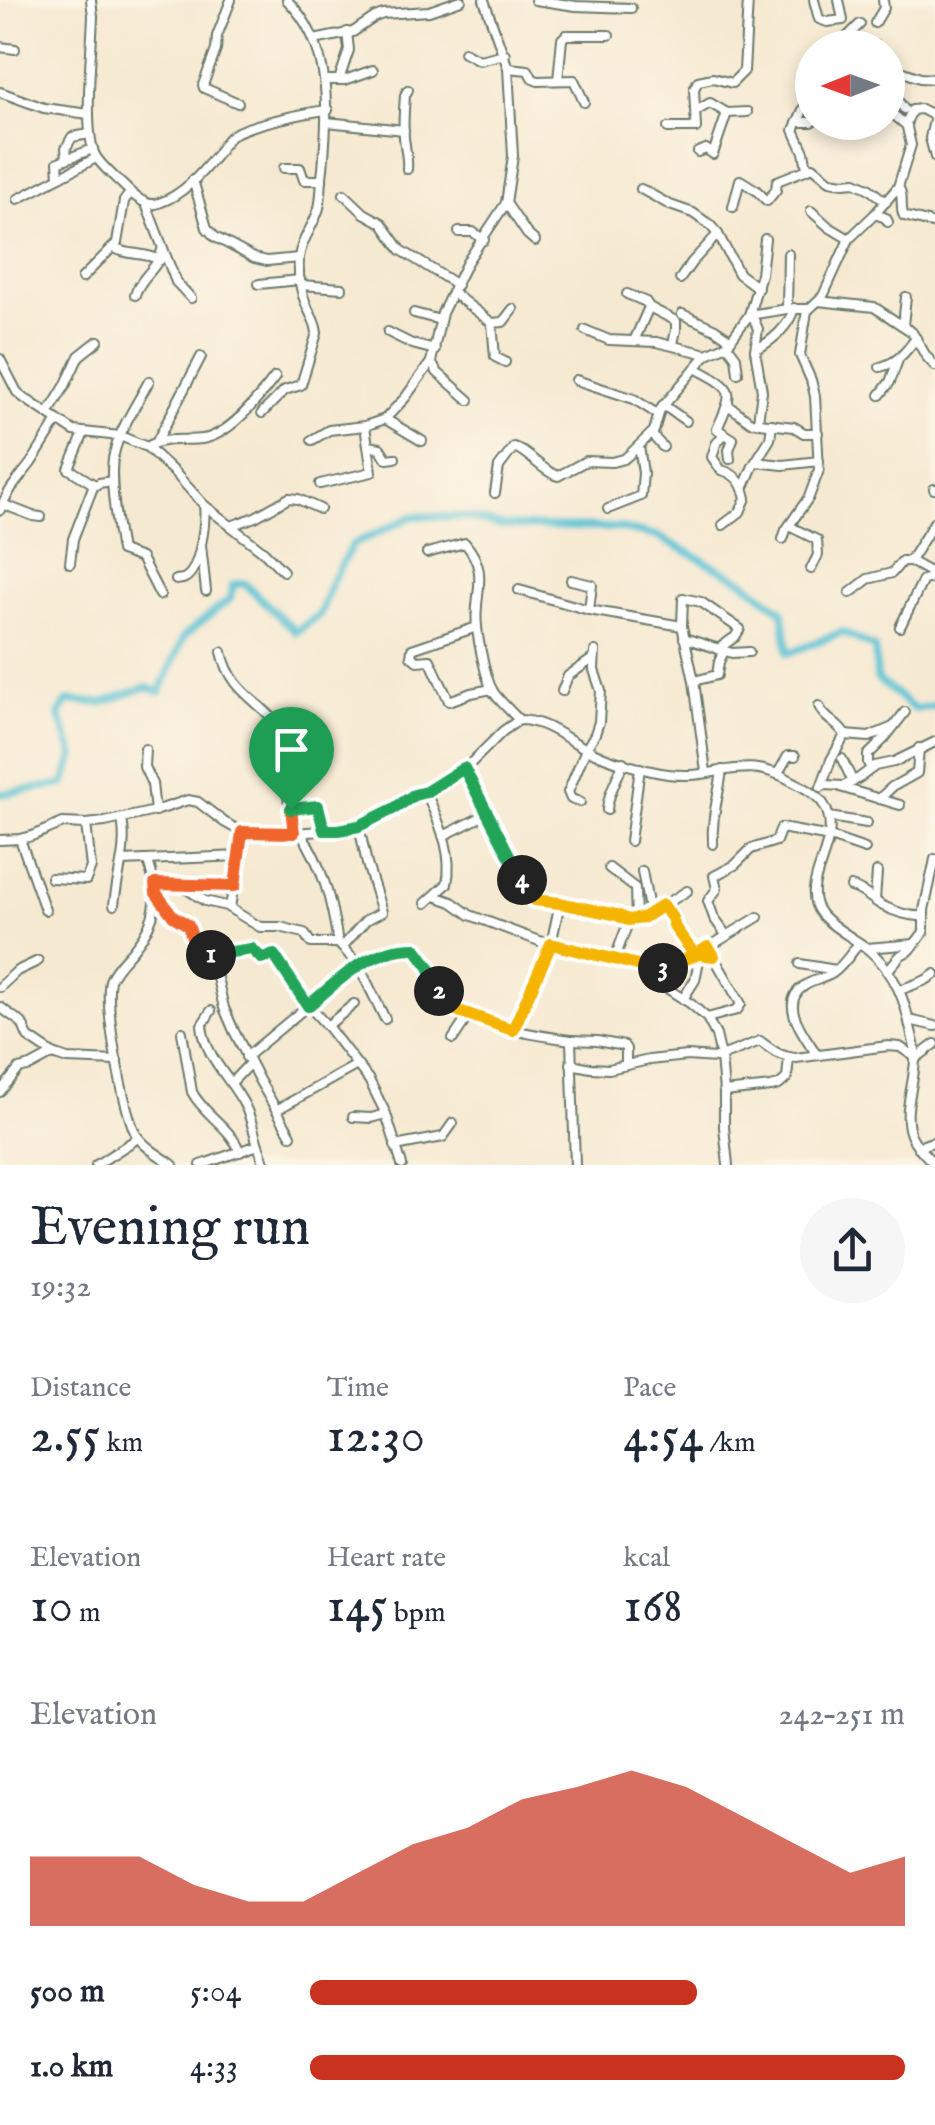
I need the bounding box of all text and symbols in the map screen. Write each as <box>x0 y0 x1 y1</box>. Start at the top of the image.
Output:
north arrow <box>795 30 905 140</box>
map controls <box>795 30 905 140</box>
pin <box>249 707 334 810</box>
icon: arrive <box>264 722 319 777</box>
pin: 4 <box>497 855 547 905</box>
text: 4 <box>515 862 529 897</box>
pin: 1 <box>186 930 236 980</box>
text: 1 <box>206 937 216 972</box>
pin: 3 <box>638 943 688 993</box>
text: 3 <box>658 950 668 985</box>
pin: 2 <box>414 966 464 1016</box>
text: 2 <box>432 973 446 1008</box>
text: Evening run <box>30 1194 310 1264</box>
button: share <box>800 1198 905 1303</box>
text: 19:32 <box>30 1267 91 1308</box>
text: Distance <box>30 1371 131 1406</box>
text: Time <box>327 1371 389 1406</box>
text: Pace <box>623 1371 676 1406</box>
text: 2.55 <box>30 1406 100 1469</box>
text: 12:30 <box>327 1406 425 1469</box>
text: 4:54 <box>623 1406 703 1469</box>
text: km <box>100 1426 143 1461</box>
text: /km <box>703 1426 756 1461</box>
text: Elevation <box>30 1541 141 1576</box>
text: Heart rate <box>327 1541 446 1576</box>
text: kcal <box>623 1541 670 1576</box>
text: 10 <box>30 1576 73 1639</box>
text: 145 <box>327 1576 388 1639</box>
text: 168 <box>623 1576 683 1639</box>
text: m <box>73 1596 101 1631</box>
text: bpm <box>388 1596 446 1631</box>
text: Elevation <box>30 1695 157 1736</box>
text: 242–251 m <box>778 1695 905 1736</box>
text: 500 m <box>30 1972 105 2013</box>
text: 5:04 <box>190 1972 241 2013</box>
text: 1.0 km <box>30 2047 113 2088</box>
text: 4:33 <box>190 2047 238 2088</box>

